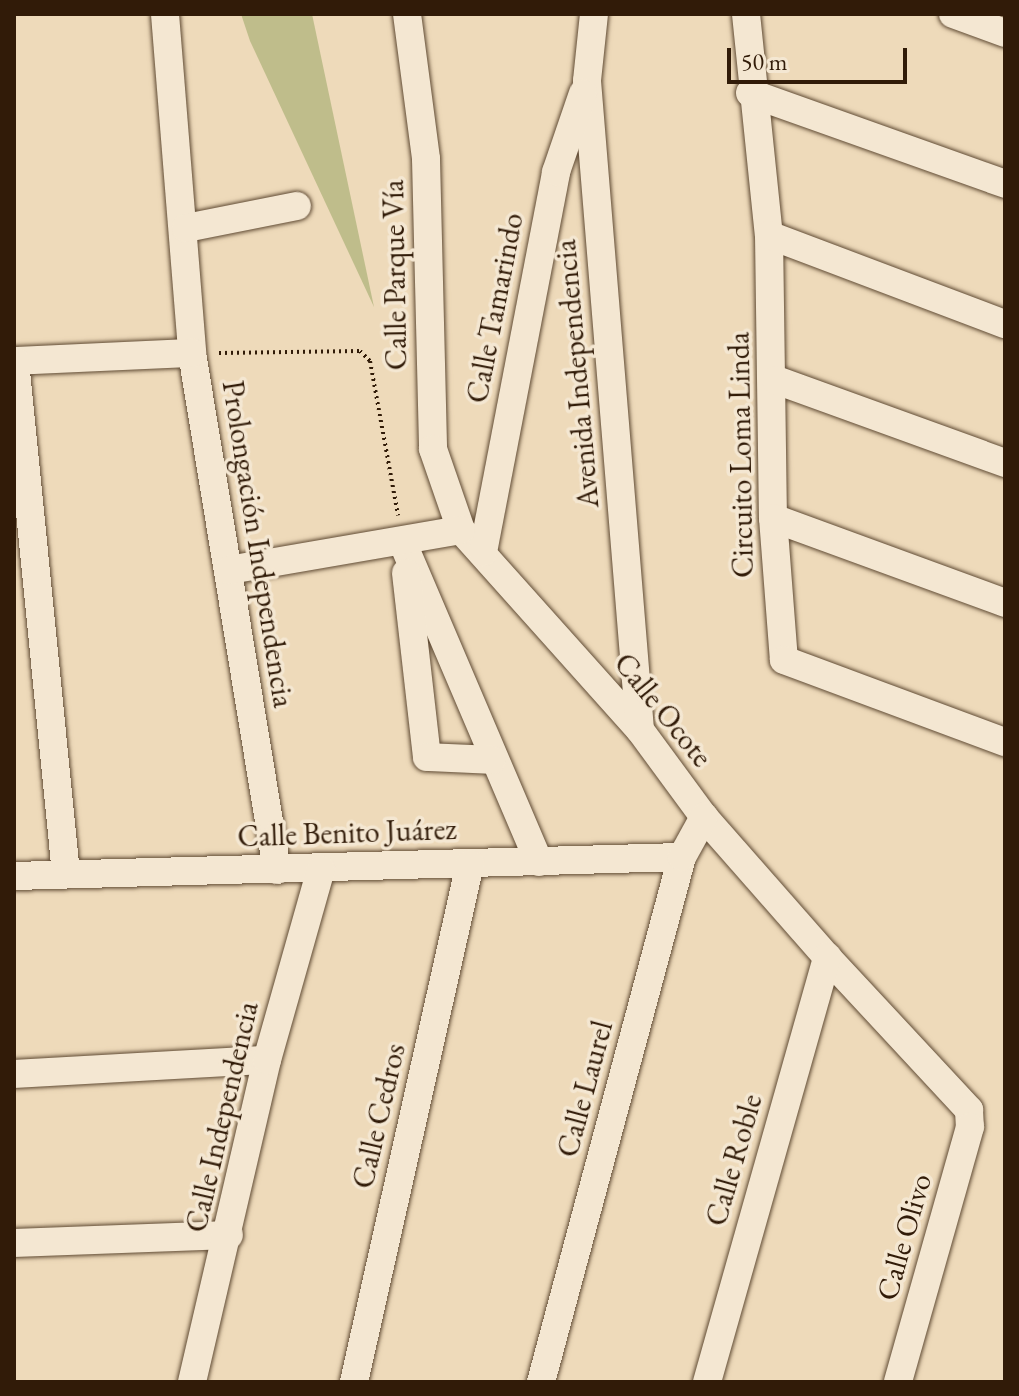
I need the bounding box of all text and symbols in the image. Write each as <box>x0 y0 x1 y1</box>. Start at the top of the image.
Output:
scale bar <box>731 32 911 82</box>
text: 50 m <box>741 46 788 77</box>
street label: Calle Parque Vía <box>375 179 415 371</box>
street label: Calle Tamarindo <box>459 210 531 406</box>
street label: Avenida Independencia <box>547 238 607 510</box>
street label: Circuito Loma Linda <box>721 332 761 578</box>
street label: Prolongación Independencia <box>214 378 302 710</box>
street label: Calle Ocote <box>606 646 720 774</box>
street label: Calle Benito Juárez <box>237 811 457 855</box>
street label: Calle Independencia <box>178 998 266 1236</box>
street label: Calle Laurel <box>550 1017 620 1161</box>
street label: Calle Cedros <box>345 1040 413 1192</box>
street label: Calle Roble <box>698 1090 770 1230</box>
street label: Calle Olivo <box>869 1170 939 1304</box>

